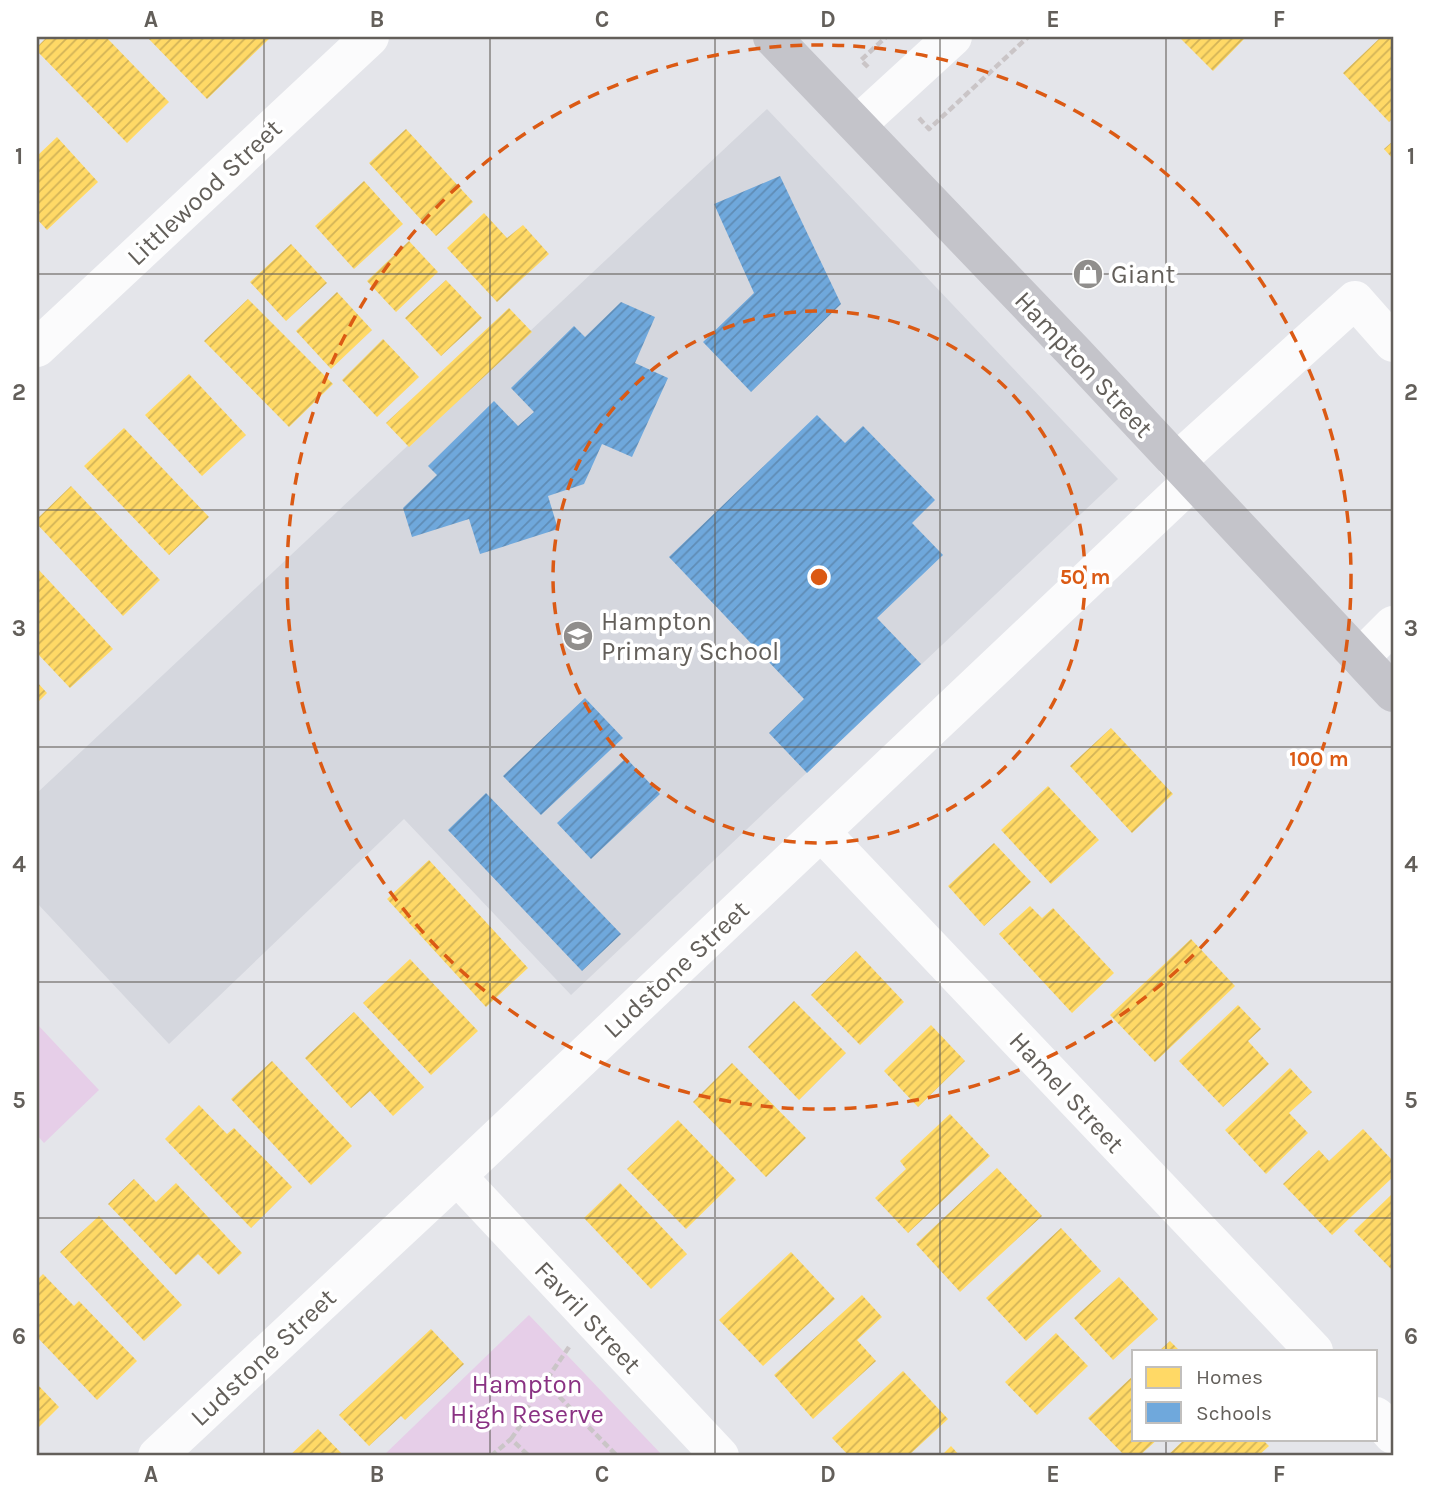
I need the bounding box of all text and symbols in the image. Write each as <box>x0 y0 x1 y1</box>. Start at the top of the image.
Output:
text: A <box>144 6 158 33</box>
text: B <box>370 6 384 33</box>
text: C <box>595 6 609 33</box>
text: D <box>820 6 836 33</box>
text: E <box>1046 6 1060 33</box>
text: F <box>1273 6 1285 33</box>
street label: Littlewood Street <box>121 113 288 272</box>
text: 1 <box>15 143 23 170</box>
text: 1 <box>1407 143 1415 170</box>
shop icon: Giant <box>1071 257 1105 291</box>
place label: Giant <box>1111 259 1175 290</box>
street label: Hampton Street <box>1008 285 1159 444</box>
text: 2 <box>12 379 26 406</box>
text: 2 <box>1404 379 1418 406</box>
centre of rings <box>807 565 831 589</box>
text: 50 m <box>1060 565 1110 589</box>
place label: Hampton Primary School <box>601 606 779 667</box>
text: 3 <box>12 615 26 642</box>
text: 3 <box>1404 615 1418 642</box>
school or university icon: Hampton Primary School <box>561 619 595 653</box>
text: 100 m <box>1289 747 1349 771</box>
text: 4 <box>12 851 26 878</box>
text: 4 <box>1404 851 1418 878</box>
street label: Ludstone Street <box>597 894 756 1045</box>
street label: Hamel Street <box>1003 1025 1131 1159</box>
text: 5 <box>12 1087 26 1114</box>
text: 5 <box>1404 1087 1418 1114</box>
street label: Favril Street <box>528 1255 648 1380</box>
street label: Ludstone Street <box>184 1282 343 1433</box>
text: 6 <box>12 1323 26 1350</box>
text: 6 <box>1404 1323 1418 1350</box>
legend <box>1132 1350 1378 1440</box>
text: Homes <box>1196 1365 1263 1389</box>
park label: Hampton High Reserve <box>450 1369 604 1430</box>
text: Schools <box>1196 1401 1272 1425</box>
text: A <box>144 1461 158 1488</box>
text: B <box>370 1461 384 1488</box>
text: C <box>595 1461 609 1488</box>
text: D <box>820 1461 836 1488</box>
text: E <box>1046 1461 1060 1488</box>
text: F <box>1273 1461 1285 1488</box>

